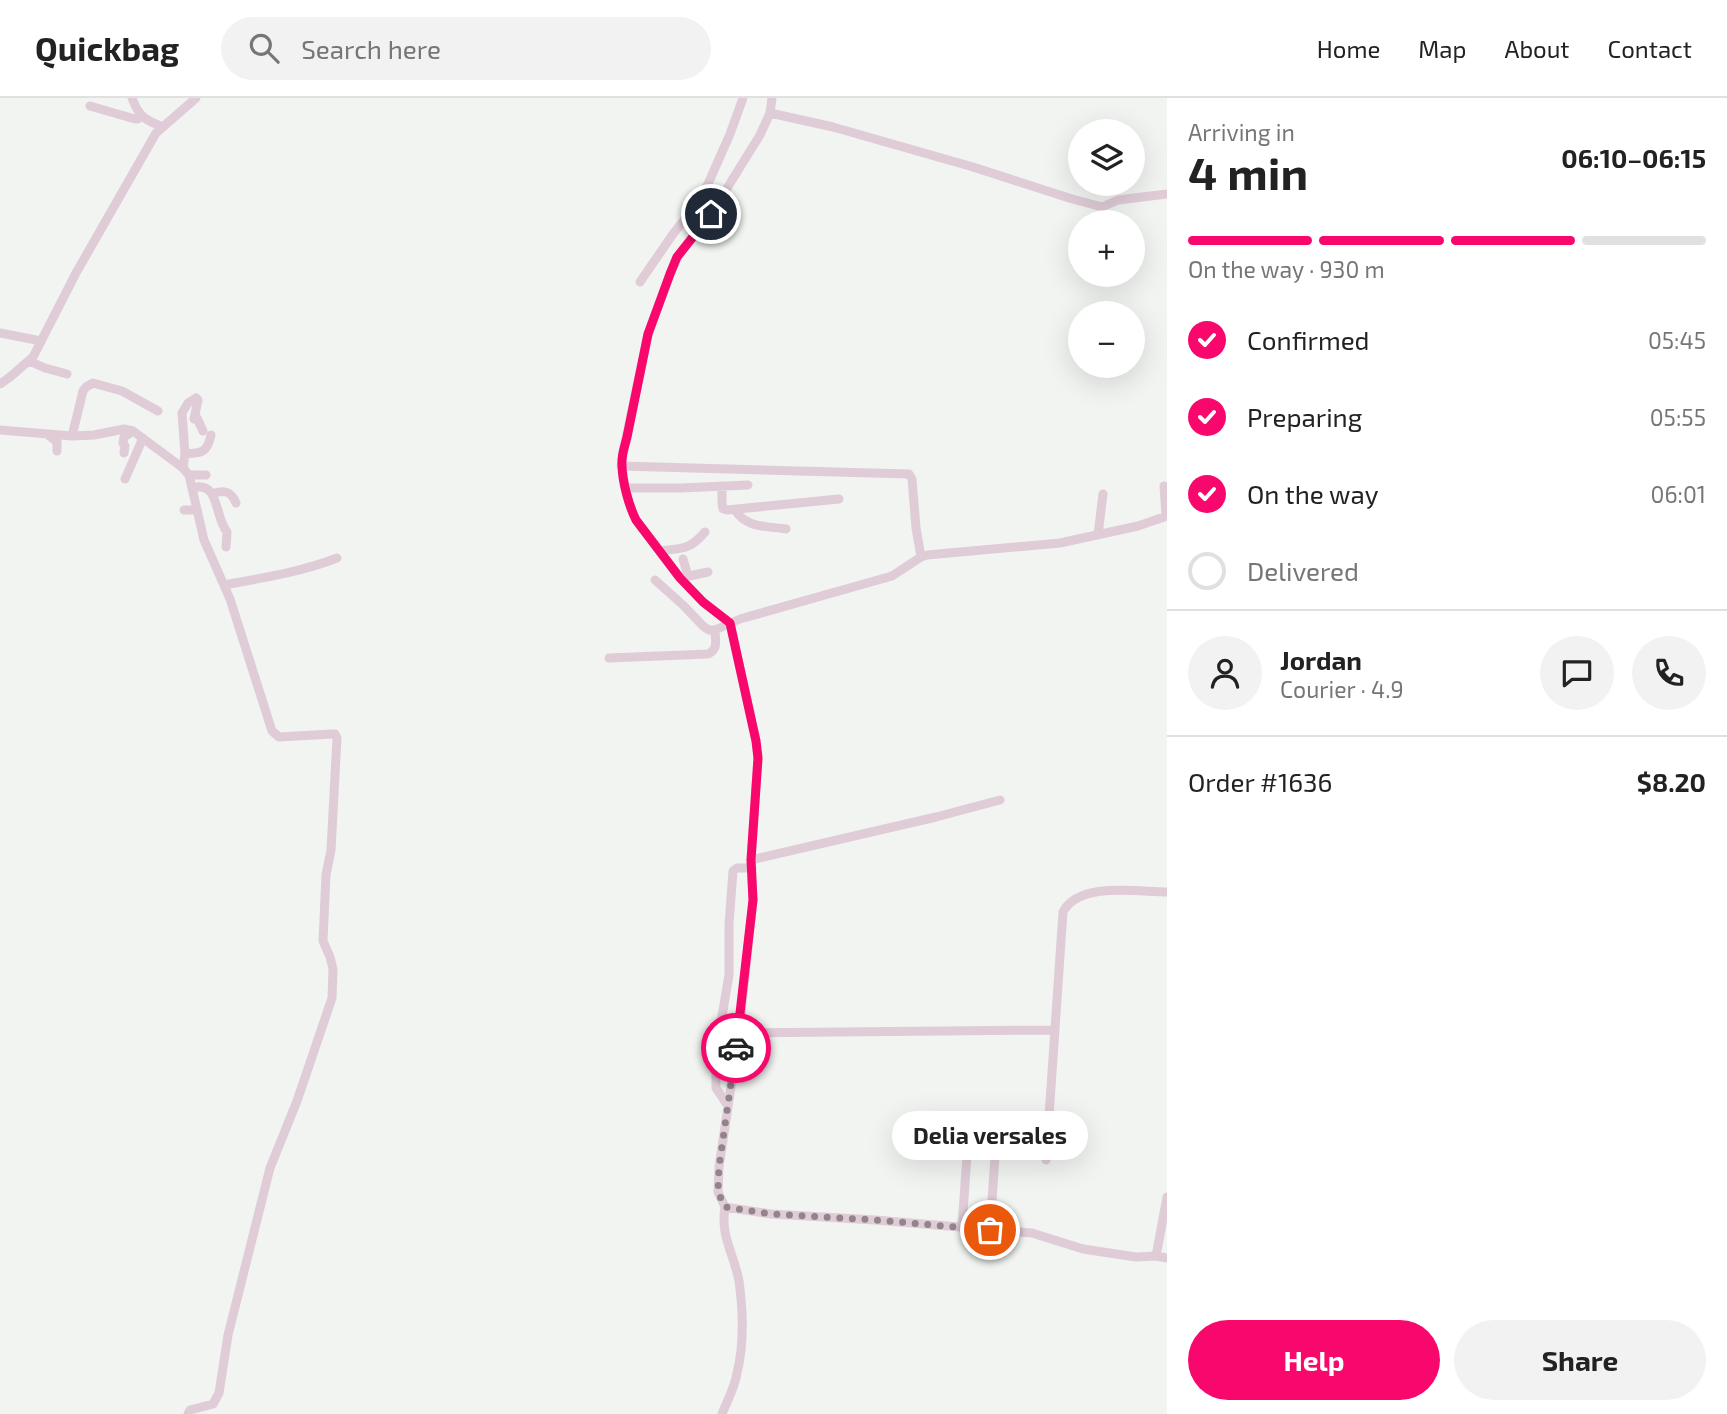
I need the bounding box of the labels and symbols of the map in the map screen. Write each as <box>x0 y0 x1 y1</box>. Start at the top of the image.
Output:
pin <box>681 184 741 244</box>
courier <box>701 1013 771 1083</box>
callout: Delia versales <box>892 1111 1088 1160</box>
pin <box>960 1200 1020 1260</box>

